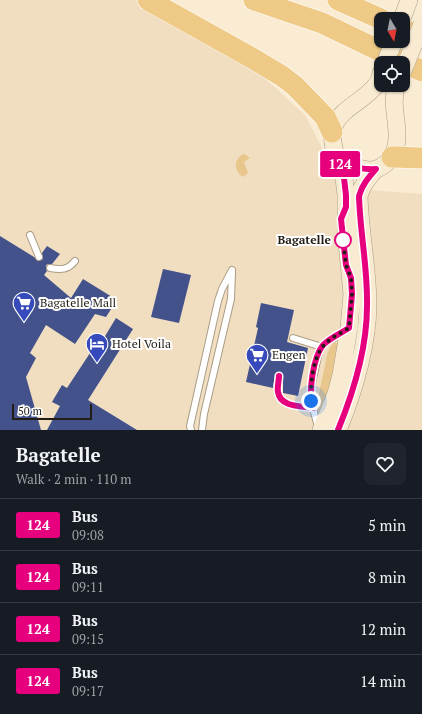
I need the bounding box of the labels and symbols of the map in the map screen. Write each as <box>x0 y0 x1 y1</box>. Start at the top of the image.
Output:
north arrow <box>374 12 410 48</box>
line badge: 124 <box>317 151 363 177</box>
marker: Bagatelle <box>334 231 352 249</box>
place label: Bagatelle <box>277 232 332 247</box>
supermarket icon: Bagatelle Mall <box>11 290 37 323</box>
place label: Bagatelle Mall <box>40 295 117 310</box>
hotel icon: Hotel Voila <box>84 331 110 364</box>
place label: Hotel Voila <box>112 336 171 351</box>
supermarket icon: Engen <box>244 342 270 375</box>
place label: Engen <box>272 347 306 362</box>
your location <box>301 391 321 411</box>
scale bar <box>12 402 92 421</box>

